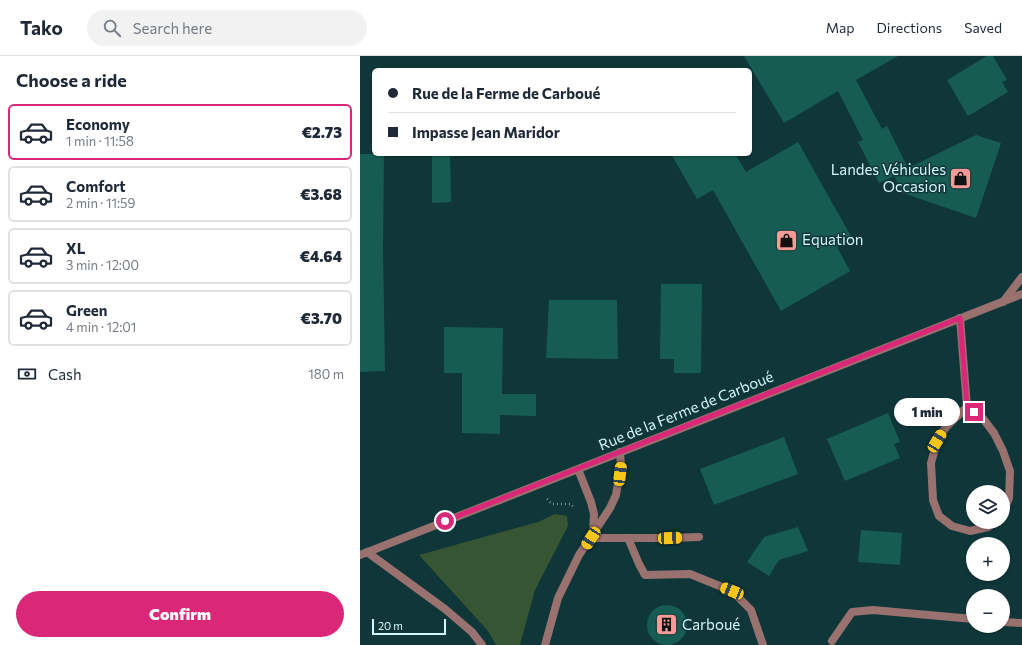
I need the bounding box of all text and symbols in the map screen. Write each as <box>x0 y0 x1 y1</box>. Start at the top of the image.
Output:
search box <box>87 10 367 46</box>
text: Tako <box>20 16 63 39</box>
icon: search <box>101 17 123 39</box>
text: Search here <box>133 19 212 37</box>
text: Map <box>826 19 855 36</box>
text: Directions <box>877 19 942 36</box>
text: Saved <box>964 19 1002 36</box>
text: Choose a ride <box>16 69 127 91</box>
text: Rue de la Ferme de Carboué <box>412 84 601 102</box>
icon: car <box>18 114 54 150</box>
text: Economy <box>66 115 130 133</box>
text: €2.73 <box>301 123 342 141</box>
text: Impasse Jean Maridor <box>412 123 560 141</box>
text: 1 min · 11:58 <box>66 133 134 149</box>
place label: Landes Véhicules Occasion <box>831 160 946 195</box>
shop icon: Landes Véhicules Occasion <box>948 166 974 192</box>
icon: car <box>18 176 54 212</box>
text: Comfort <box>66 177 126 195</box>
text: €3.68 <box>300 185 342 203</box>
text: 2 min · 11:59 <box>66 195 135 211</box>
shop icon: Equation <box>774 227 800 253</box>
place label: Equation <box>802 230 863 248</box>
icon: car <box>18 238 54 274</box>
text: XL <box>66 239 85 257</box>
text: €4.64 <box>299 247 342 265</box>
text: 3 min · 12:00 <box>66 257 139 273</box>
icon: car <box>18 300 54 336</box>
text: Green <box>66 301 107 319</box>
text: €3.70 <box>300 309 342 327</box>
text: 4 min · 12:01 <box>66 319 136 335</box>
icon: cash <box>16 363 38 385</box>
text: Cash <box>48 365 82 383</box>
text: 180 m <box>308 366 344 382</box>
street label: Rue de la Ferme de Carboué <box>596 367 776 453</box>
callout: 1 min <box>894 398 960 426</box>
route end <box>965 403 983 421</box>
text: 1 min <box>911 404 943 420</box>
car <box>926 428 948 454</box>
car <box>613 461 627 487</box>
map controls <box>966 485 1010 633</box>
button: layers <box>966 485 1010 529</box>
route start <box>436 512 454 530</box>
car <box>579 525 603 551</box>
car <box>658 532 682 544</box>
button: + <box>966 537 1010 581</box>
car <box>719 581 745 601</box>
button: − <box>966 589 1010 633</box>
button: Confirm <box>16 591 344 637</box>
building icon: Carboué <box>654 612 680 638</box>
place label: Carboué <box>682 615 740 633</box>
scale bar <box>372 617 446 636</box>
text: 20 m <box>378 619 403 632</box>

